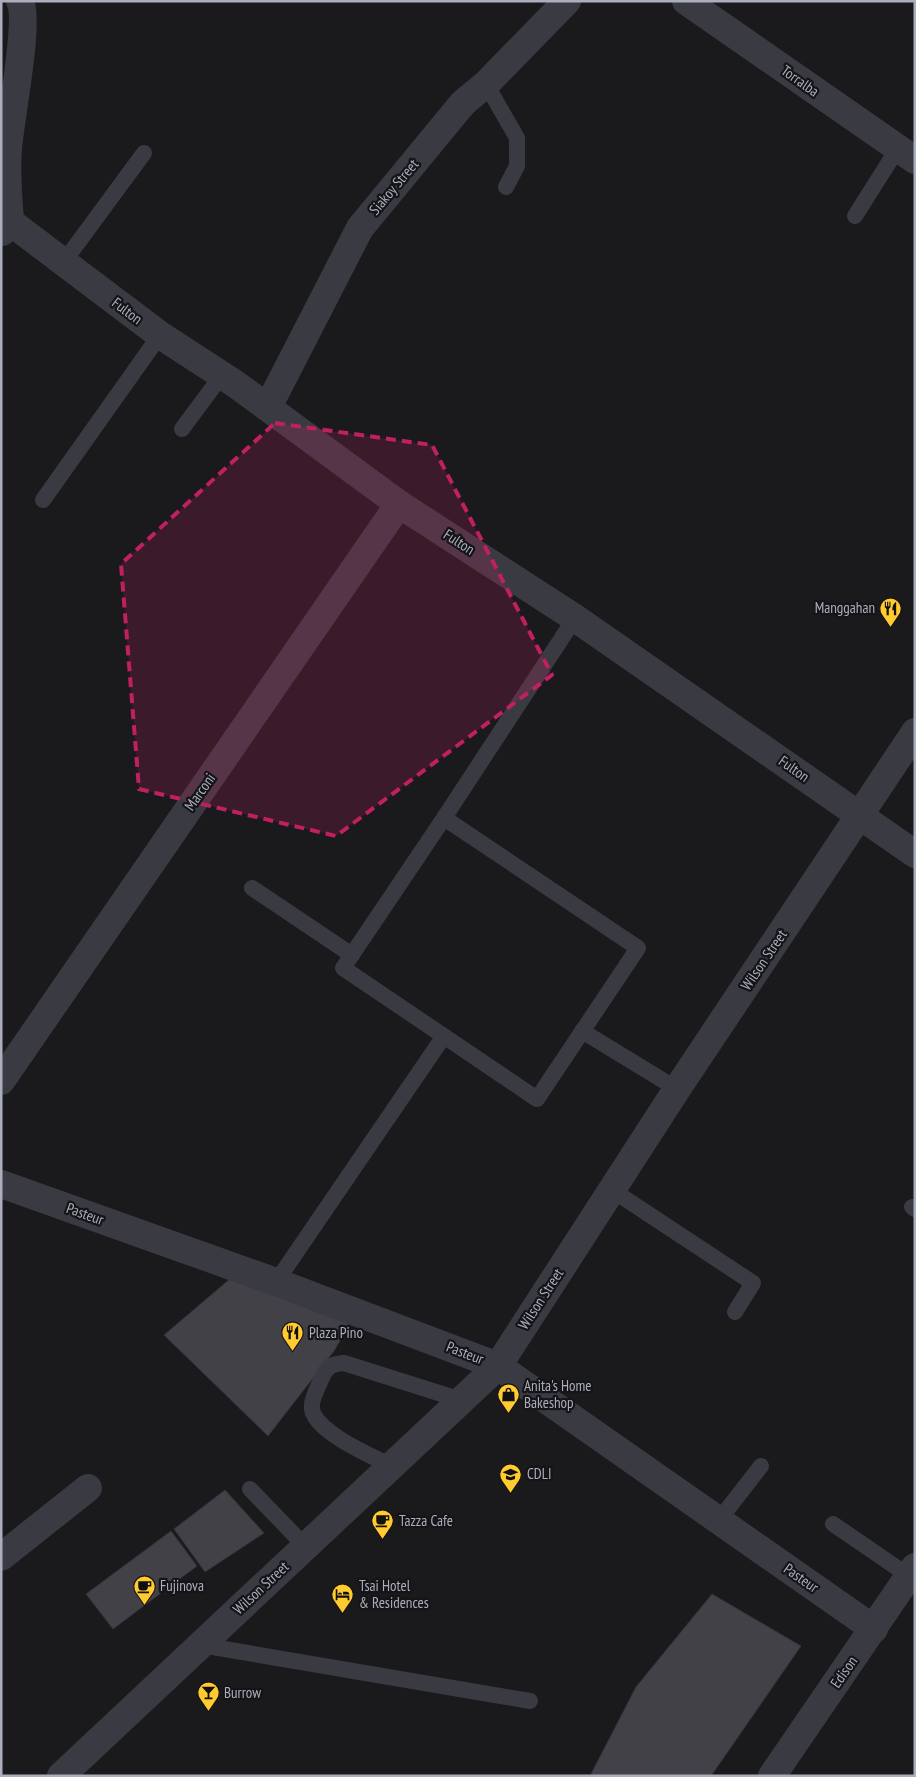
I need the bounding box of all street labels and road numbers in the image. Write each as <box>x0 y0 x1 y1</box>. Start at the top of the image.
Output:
street label: Torralba <box>778 61 823 100</box>
street label: Siakoy Street <box>365 155 422 218</box>
street label: Fulton <box>108 293 146 328</box>
street label: Fulton <box>440 525 478 559</box>
street label: Fulton <box>775 751 813 786</box>
street label: Marconi <box>180 769 219 814</box>
street label: Wilson Street <box>736 926 791 994</box>
street label: Pasteur <box>64 1198 107 1229</box>
street label: Wilson Street <box>514 1265 567 1333</box>
street label: Pasteur <box>444 1337 487 1369</box>
street label: Wilson Street <box>229 1557 292 1618</box>
street label: Pasteur <box>780 1559 823 1597</box>
street label: Edison <box>826 1652 861 1691</box>

